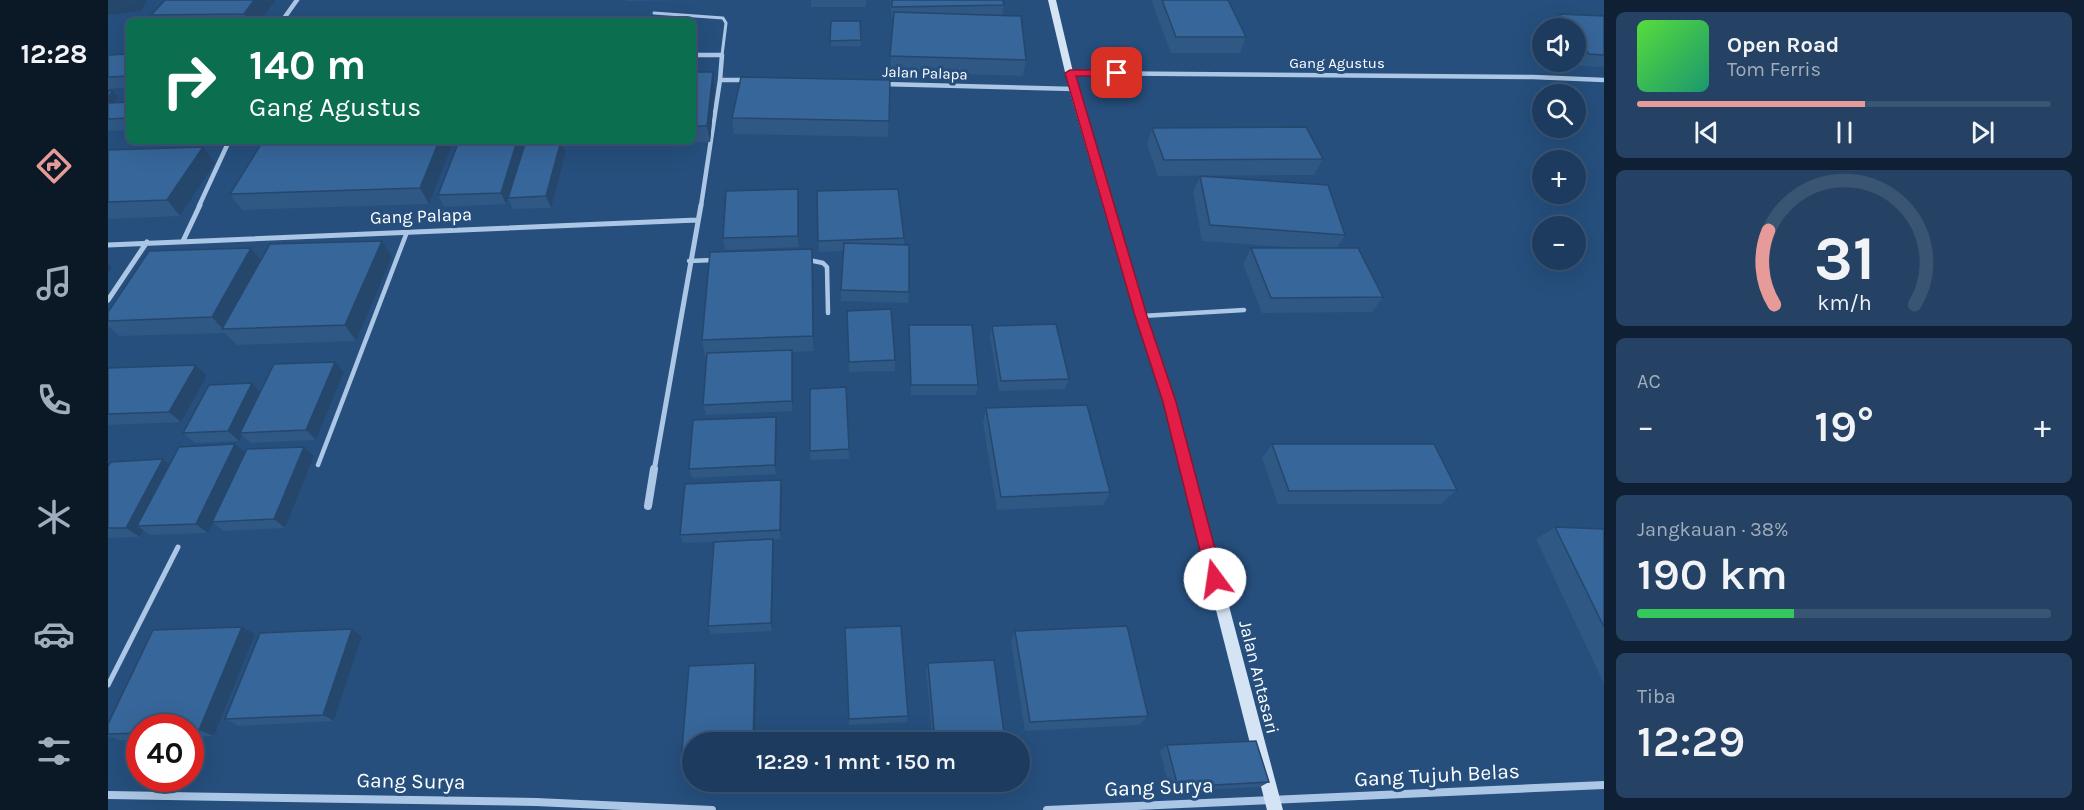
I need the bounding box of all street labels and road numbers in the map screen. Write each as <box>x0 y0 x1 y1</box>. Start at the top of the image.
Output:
street label: Gang Agustus <box>1289 54 1385 72</box>
street label: Jalan Palapa <box>882 63 968 83</box>
street label: Gang Palapa <box>370 203 472 229</box>
street label: Jalan Antasari <box>1234 618 1284 736</box>
street label: Gang Tujuh Belas <box>1354 759 1520 791</box>
street label: Gang Surya <box>356 768 466 794</box>
street label: Gang Surya <box>1104 773 1214 801</box>

